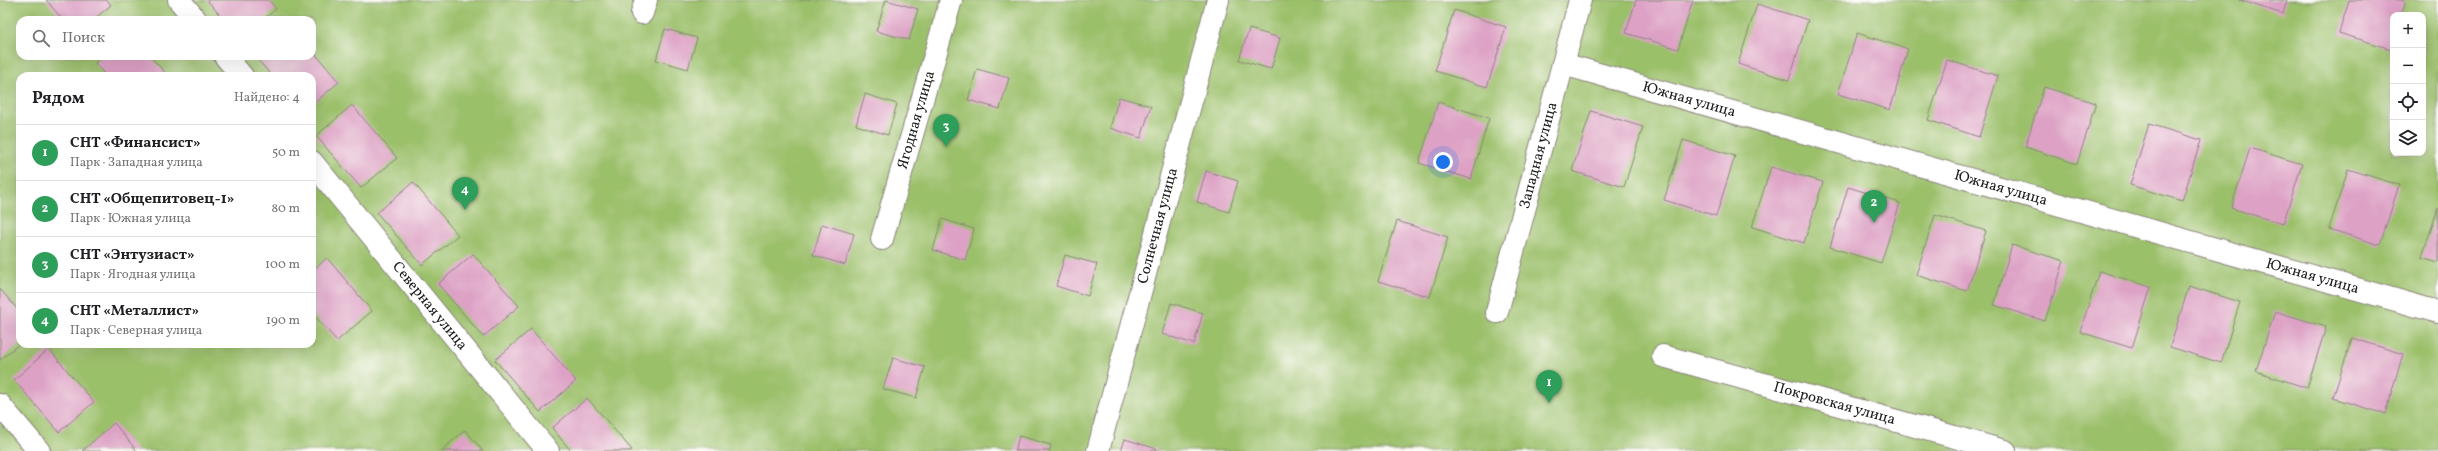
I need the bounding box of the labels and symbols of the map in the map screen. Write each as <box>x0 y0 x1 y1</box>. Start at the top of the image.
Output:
street label: Ягодная улица <box>892 68 941 171</box>
street label: Южная улица <box>1640 77 1738 123</box>
street label: Западная улица <box>1514 100 1563 211</box>
pin: 3 <box>933 114 959 147</box>
your location <box>1433 152 1453 172</box>
street label: Южная улица <box>1952 165 2050 211</box>
street label: Солнечная улица <box>1132 166 1183 286</box>
pin: 4 <box>452 177 478 210</box>
pin: 2 <box>1861 190 1887 223</box>
street label: Южная улица <box>2263 253 2362 300</box>
street label: Северная улица <box>387 257 472 355</box>
pin: 1 <box>1536 370 1562 403</box>
street label: Покровская улица <box>1771 377 1898 431</box>

